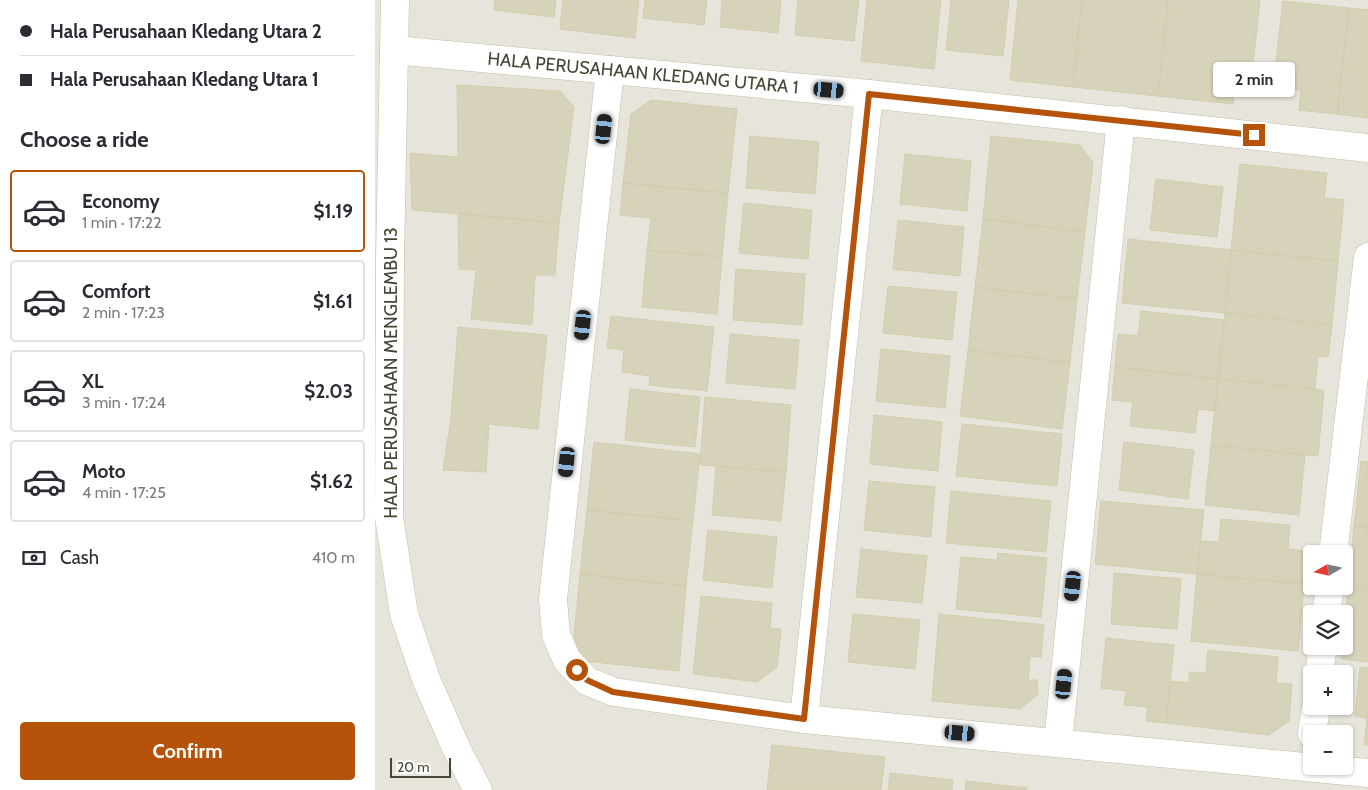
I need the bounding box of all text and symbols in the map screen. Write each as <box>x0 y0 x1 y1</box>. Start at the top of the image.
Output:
text: Hala Perusahaan Kledang Utara 2 <box>50 20 322 43</box>
street label: HALA PERUSAHAAN KLEDANG UTARA 1 <box>487 48 799 98</box>
callout: 2 min <box>1213 62 1295 98</box>
text: Hala Perusahaan Kledang Utara 1 <box>50 68 319 91</box>
text: 2 min <box>1235 70 1273 89</box>
car <box>813 81 844 99</box>
car <box>594 113 613 145</box>
route end <box>1243 124 1265 146</box>
text: Choose a ride <box>20 126 149 153</box>
icon: car <box>22 189 67 234</box>
text: Economy <box>82 190 160 213</box>
text: $1.19 <box>313 200 353 223</box>
text: 1 min · 17:22 <box>82 213 162 232</box>
street label: HALA PERUSAHAAN MENGLEMBU 13 <box>380 227 402 519</box>
icon: car <box>22 279 67 324</box>
text: Comfort <box>82 280 151 303</box>
text: $1.61 <box>313 290 353 313</box>
text: 2 min · 17:23 <box>82 303 165 322</box>
car <box>573 309 592 341</box>
icon: car <box>22 369 67 414</box>
text: XL <box>82 370 103 393</box>
text: $2.03 <box>304 380 353 403</box>
text: 3 min · 17:24 <box>82 393 166 412</box>
car <box>557 446 576 478</box>
icon: car <box>22 459 67 504</box>
text: Moto <box>82 460 126 483</box>
text: $1.62 <box>310 470 353 493</box>
text: 4 min · 17:25 <box>82 483 166 502</box>
icon: cash <box>20 544 48 572</box>
north arrow <box>1303 545 1353 595</box>
map controls <box>1303 545 1353 775</box>
text: Cash <box>60 546 99 569</box>
text: 410 m <box>312 548 355 567</box>
car <box>1063 570 1082 602</box>
button: layers <box>1303 605 1353 655</box>
route start <box>566 659 588 681</box>
button: + <box>1303 665 1353 715</box>
car <box>1054 668 1073 700</box>
button: Confirm <box>20 722 355 780</box>
car <box>944 724 975 742</box>
button: − <box>1303 725 1353 775</box>
scale bar <box>390 755 451 778</box>
text: 20 m <box>397 758 430 776</box>

